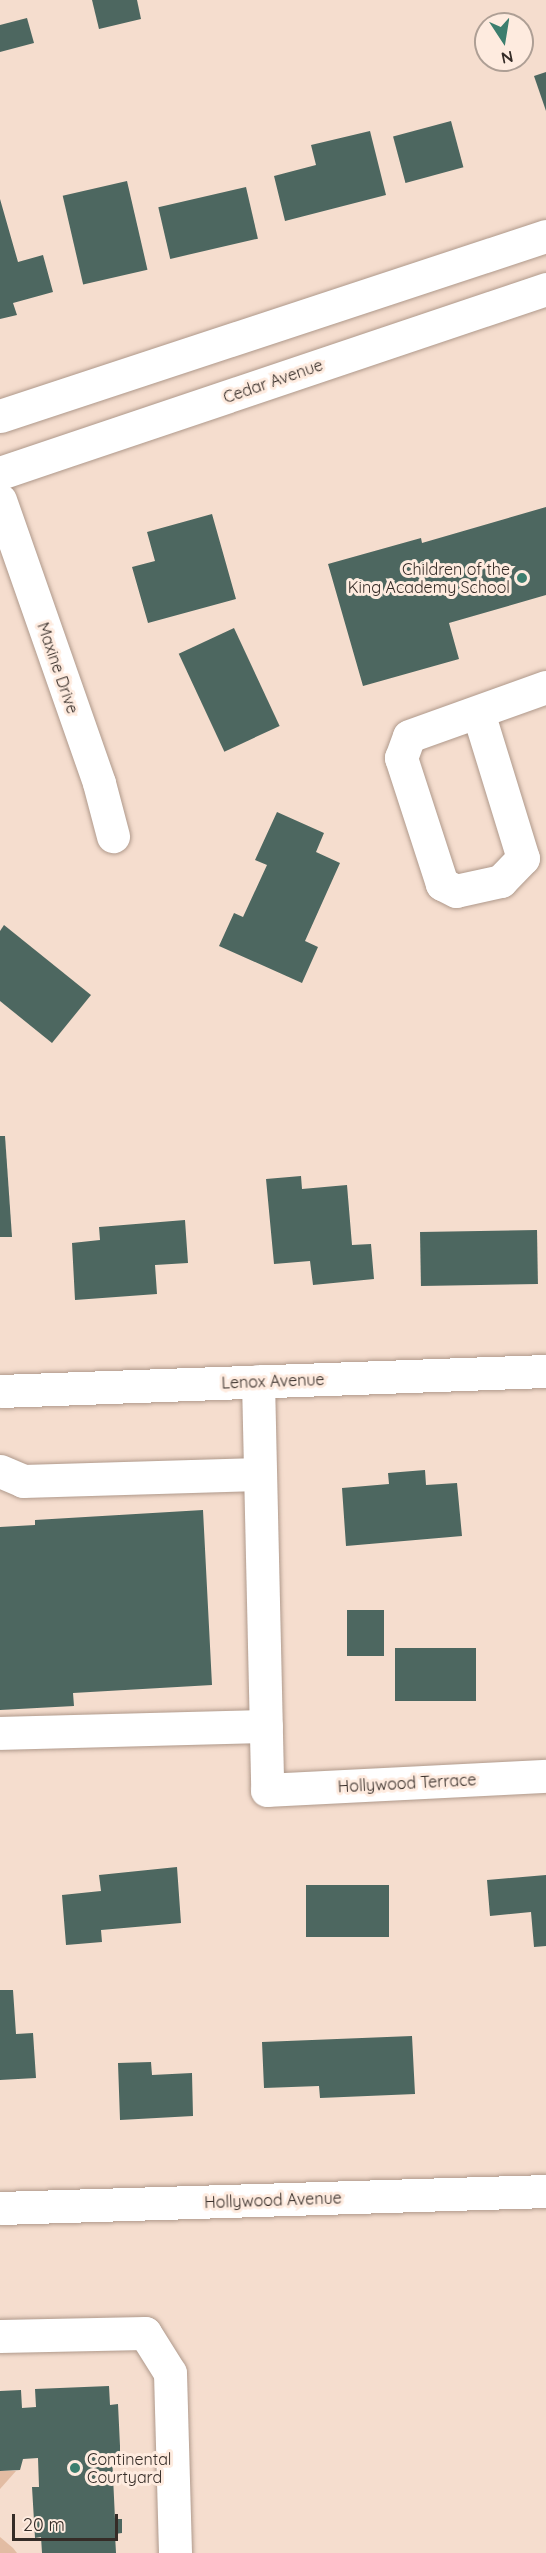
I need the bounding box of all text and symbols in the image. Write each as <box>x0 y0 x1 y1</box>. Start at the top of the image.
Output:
north arrow <box>474 12 534 72</box>
text: N <box>500 47 515 69</box>
street label: Cedar Avenue <box>221 355 325 407</box>
place label: Children of the King Academy School <box>348 559 510 597</box>
marker: Children of the King Academy School <box>515 571 529 585</box>
street label: Maxine Drive <box>33 620 83 716</box>
street label: Lenox Avenue <box>221 1370 325 1392</box>
street label: Hollywood Terrace <box>337 1770 477 1796</box>
street label: Hollywood Avenue <box>204 2188 342 2212</box>
place label: Continental Courtyard <box>87 2449 172 2487</box>
marker: Continental Courtyard <box>68 2461 82 2475</box>
scale bar <box>15 2502 122 2540</box>
text: 20 m <box>23 2513 65 2536</box>

